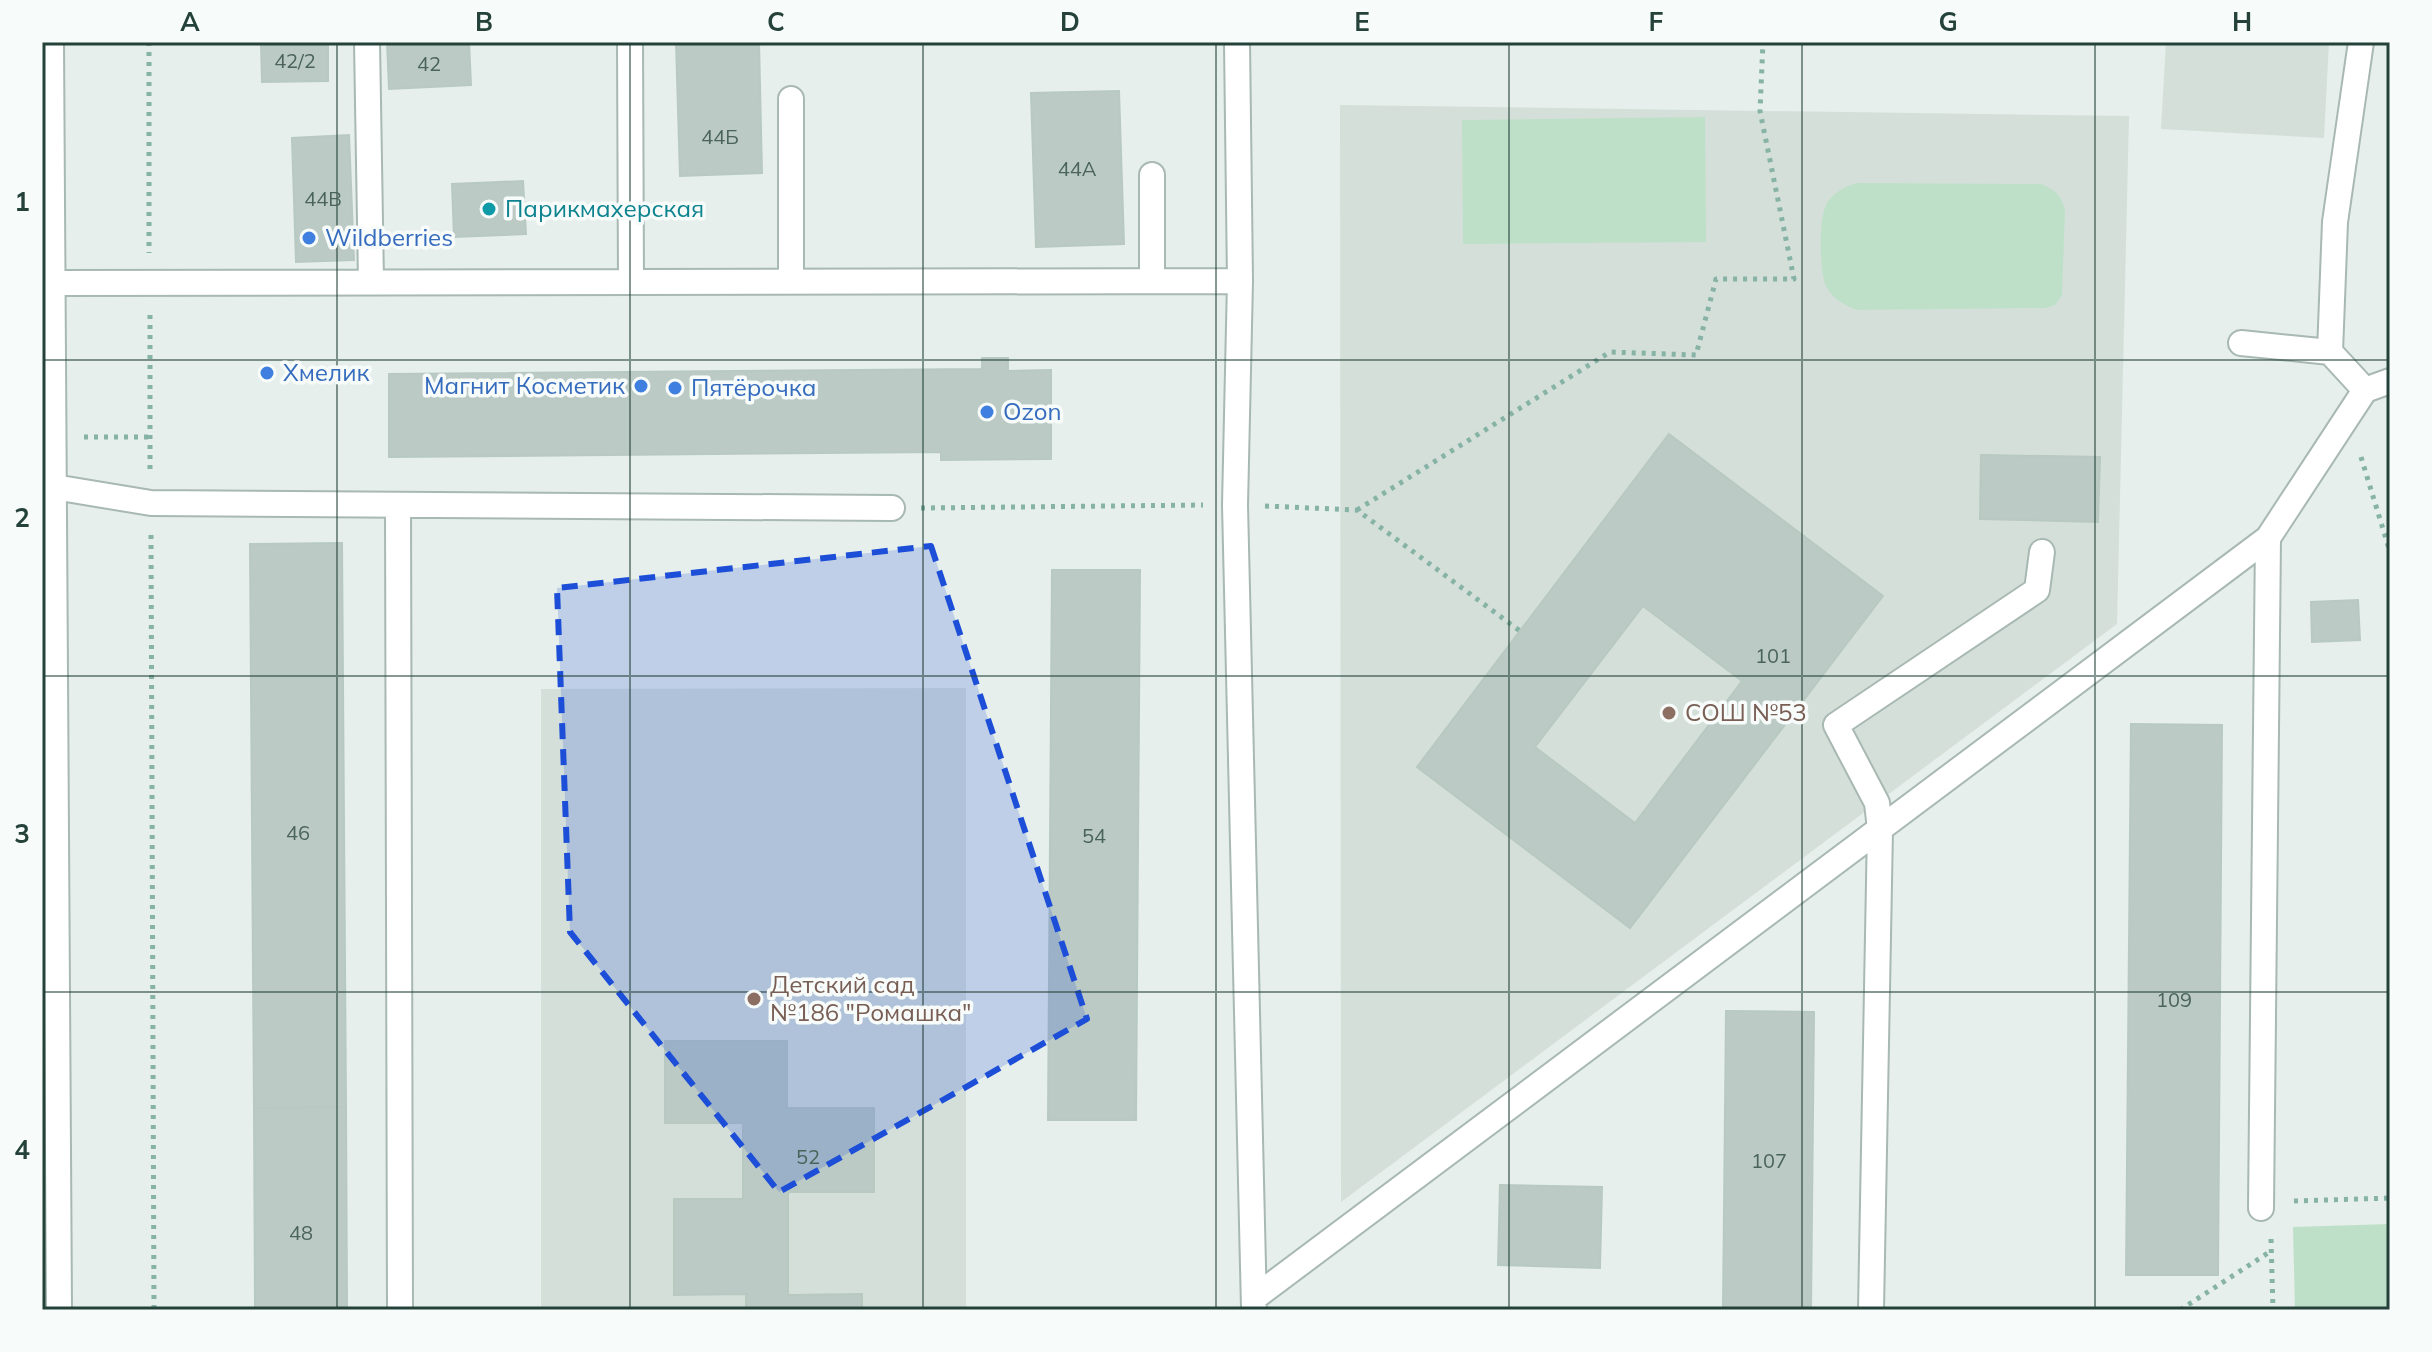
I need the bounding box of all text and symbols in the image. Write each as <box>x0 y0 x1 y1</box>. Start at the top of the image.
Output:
text: A <box>180 5 200 38</box>
text: B <box>475 5 493 38</box>
text: C <box>767 5 785 38</box>
text: D <box>1060 5 1080 38</box>
text: E <box>1354 5 1370 38</box>
text: F <box>1649 5 1664 38</box>
text: G <box>1938 5 1958 38</box>
text: H <box>2232 5 2252 38</box>
house number: 42/2 <box>274 48 316 73</box>
house number: 42 <box>417 51 441 76</box>
house number: 44Б <box>701 124 739 149</box>
house number: 44А <box>1058 156 1097 181</box>
text: 1 <box>14 185 30 218</box>
house number: 44В <box>304 186 342 211</box>
place label: Парикмахерская <box>505 193 704 223</box>
marker: Парикмахерская <box>480 200 498 218</box>
place label: Wildberries <box>325 222 453 252</box>
marker: Wildberries <box>300 229 318 247</box>
place label: Хмелик <box>283 357 369 387</box>
marker: Хмелик <box>258 364 276 382</box>
place label: Магнит Косметик <box>424 370 625 400</box>
place label: Пятёрочка <box>691 372 816 402</box>
marker: Магнит Косметик <box>632 377 650 395</box>
marker: Пятёрочка <box>666 379 684 397</box>
place label: Ozon <box>1003 396 1062 426</box>
marker: Ozon <box>978 403 996 421</box>
text: 2 <box>14 501 30 534</box>
house number: 101 <box>1755 643 1791 668</box>
place label: СОШ №53 <box>1685 697 1807 727</box>
marker: СОШ №53 <box>1660 704 1678 722</box>
text: 3 <box>14 817 30 850</box>
house number: 46 <box>286 820 310 845</box>
house number: 54 <box>1082 823 1106 848</box>
place label: Детский сад №186 "Ромашка" <box>770 969 971 1027</box>
house number: 109 <box>2156 987 2192 1012</box>
marker: Детский сад №186 "Ромашка" <box>745 990 763 1008</box>
text: 4 <box>14 1133 30 1166</box>
house number: 52 <box>796 1144 820 1169</box>
house number: 107 <box>1751 1148 1787 1173</box>
house number: 48 <box>289 1220 313 1245</box>

